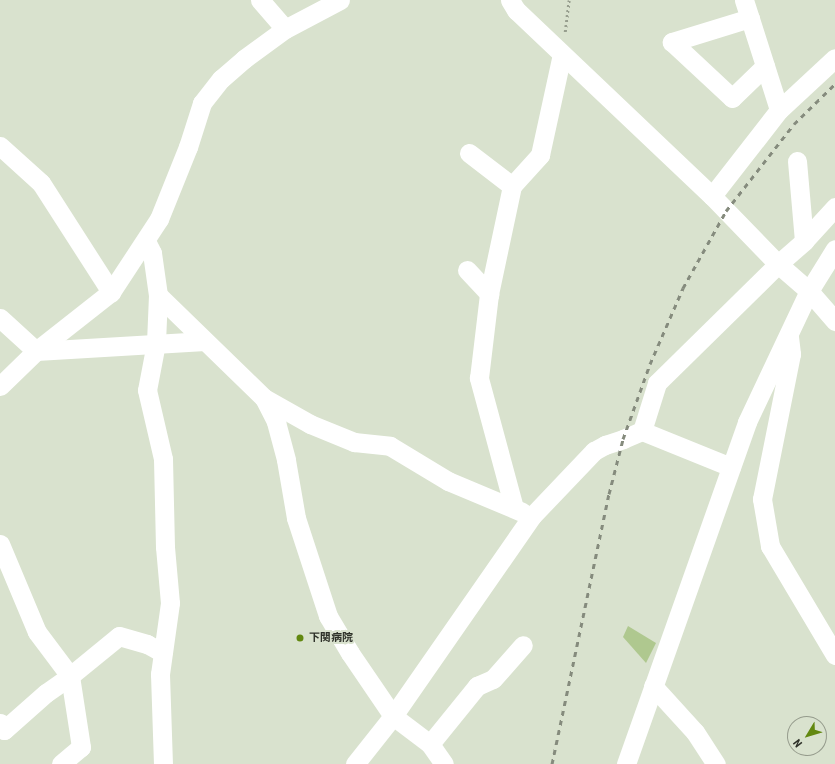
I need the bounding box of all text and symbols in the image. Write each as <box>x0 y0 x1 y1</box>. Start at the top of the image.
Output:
place label: 下関病院 <box>309 631 353 645</box>
marker: 下関病院 <box>294 632 306 644</box>
north arrow <box>787 716 827 756</box>
text: N <box>791 736 805 750</box>

